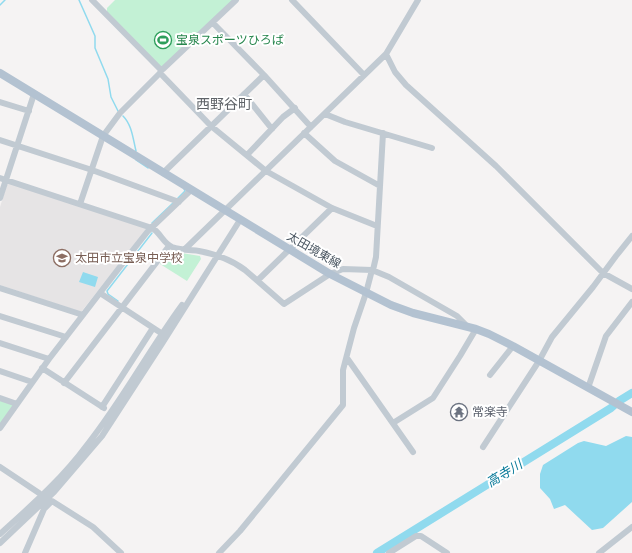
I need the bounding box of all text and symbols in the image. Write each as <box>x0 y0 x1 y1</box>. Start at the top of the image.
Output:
sports icon: 宝泉スポーツひろば <box>153 30 173 50</box>
place label: 宝泉スポーツひろば <box>176 33 284 47</box>
district label: 西野谷町 <box>196 96 252 113</box>
street label: 太田境東線 <box>285 229 343 271</box>
school or university icon: 太田市立宝泉中学校 <box>52 248 72 268</box>
place label: 太田市立宝泉中学校 <box>75 251 183 265</box>
temple icon: 常楽寺 <box>449 402 469 422</box>
place label: 常楽寺 <box>472 405 508 419</box>
water label: 高寺川 <box>484 456 527 491</box>

